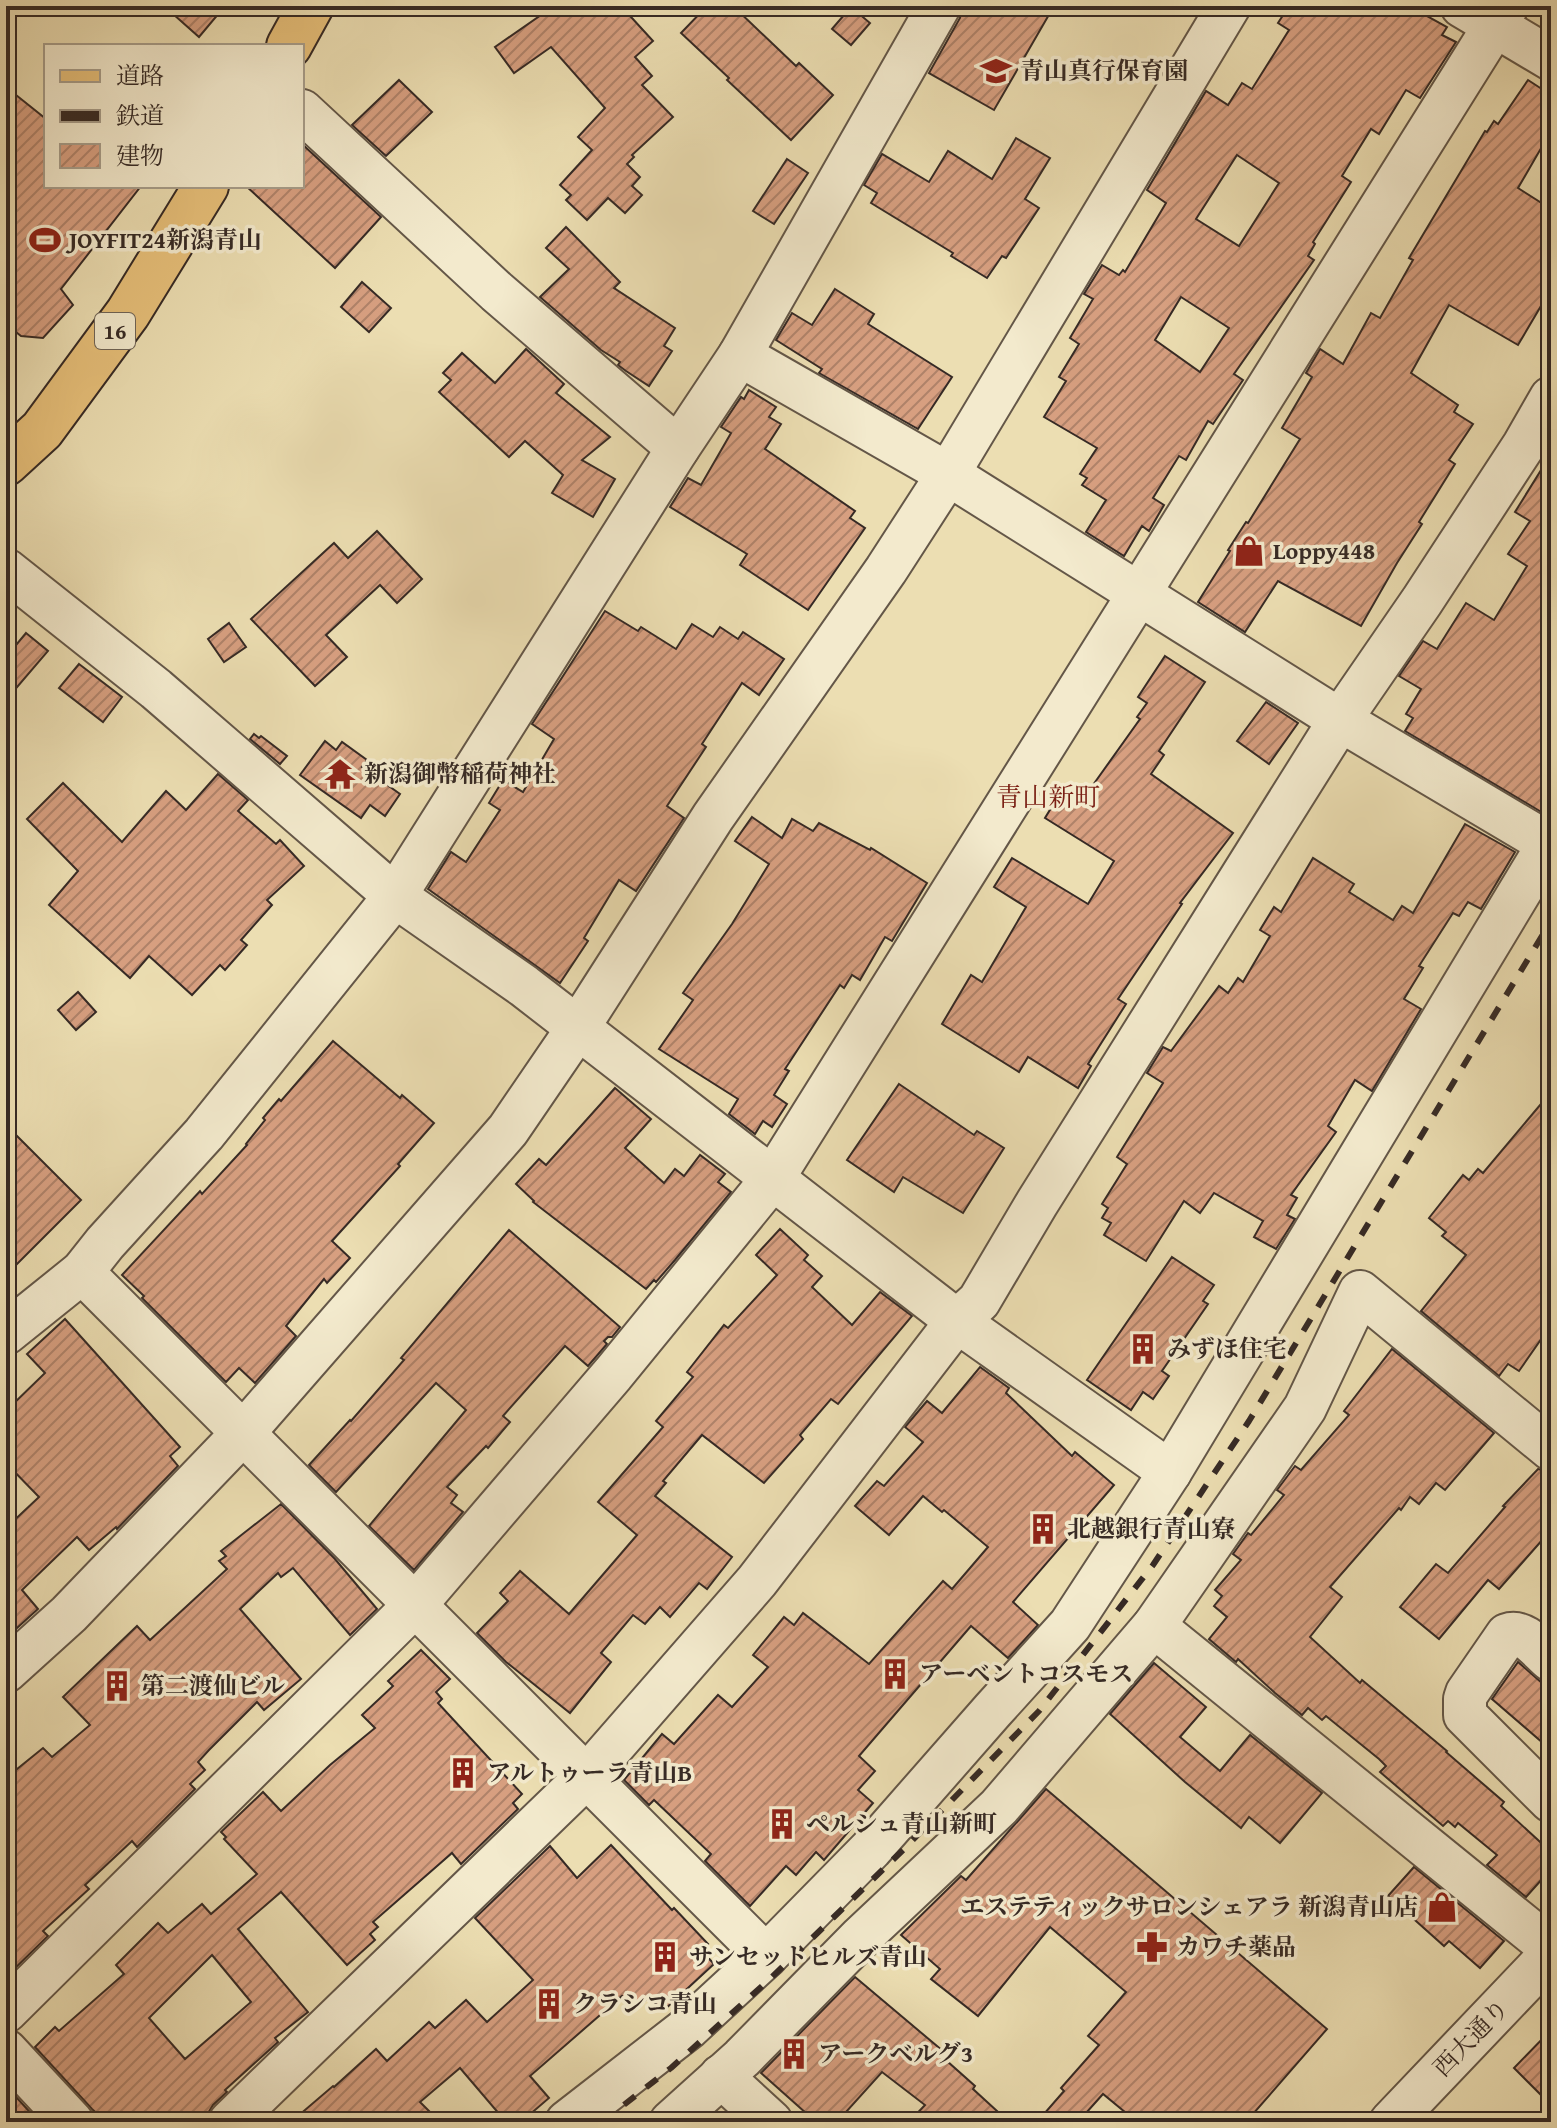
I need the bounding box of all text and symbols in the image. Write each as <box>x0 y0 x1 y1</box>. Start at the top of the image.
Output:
legend <box>44 44 304 188</box>
place label: 青山真行保育園 <box>1020 53 1188 88</box>
school or university icon: 青山真行保育園 <box>979 54 1013 88</box>
text: 道路 <box>116 58 164 93</box>
text: 鉄道 <box>116 98 164 133</box>
text: 建物 <box>116 138 164 173</box>
place label: JOYFIT24新潟青山 <box>65 222 262 257</box>
sports icon: JOYFIT24新潟青山 <box>28 223 62 257</box>
road number: 16 <box>95 313 135 349</box>
place label: Loppy448 <box>1273 533 1375 568</box>
shop icon: Loppy448 <box>1232 534 1266 568</box>
place label: 新潟御幣稲荷神社 <box>364 756 556 791</box>
temple icon: 新潟御幣稲荷神社 <box>323 757 357 791</box>
district label: 青山新町 <box>996 777 1100 816</box>
place label: みずほ住宅 <box>1167 1331 1287 1366</box>
building icon: みずほ住宅 <box>1126 1332 1160 1366</box>
place label: 北越銀行青山寮 <box>1067 1511 1235 1546</box>
building icon: 北越銀行青山寮 <box>1026 1512 1060 1546</box>
place label: アーベントコスモス <box>919 1656 1133 1691</box>
building icon: アーベントコスモス <box>878 1657 912 1691</box>
place label: 第二渡仙ビル <box>141 1668 285 1703</box>
building icon: 第二渡仙ビル <box>100 1669 134 1703</box>
place label: アルトゥーラ青山B <box>487 1755 692 1790</box>
building icon: アルトゥーラ青山B <box>446 1756 480 1790</box>
place label: ペルシュ青山新町 <box>806 1806 997 1841</box>
building icon: ペルシュ青山新町 <box>765 1807 799 1841</box>
place label: エステティックサロンシェアラ 新潟青山店 <box>960 1889 1418 1924</box>
shop icon: エステティックサロンシェアラ 新潟青山店 <box>1425 1890 1459 1924</box>
place label: カワチ薬品 <box>1176 1929 1296 1964</box>
pharmacy icon: カワチ薬品 <box>1135 1930 1169 1964</box>
place label: サンセットヒルズ青山 <box>689 1939 927 1974</box>
building icon: サンセットヒルズ青山 <box>648 1940 682 1974</box>
place label: クラシコ青山 <box>573 1986 717 2021</box>
building icon: クラシコ青山 <box>532 1987 566 2021</box>
street label: 西大通り <box>1425 1991 1517 2084</box>
place label: アークベルグ3 <box>818 2036 973 2071</box>
building icon: アークベルグ3 <box>777 2037 811 2071</box>

